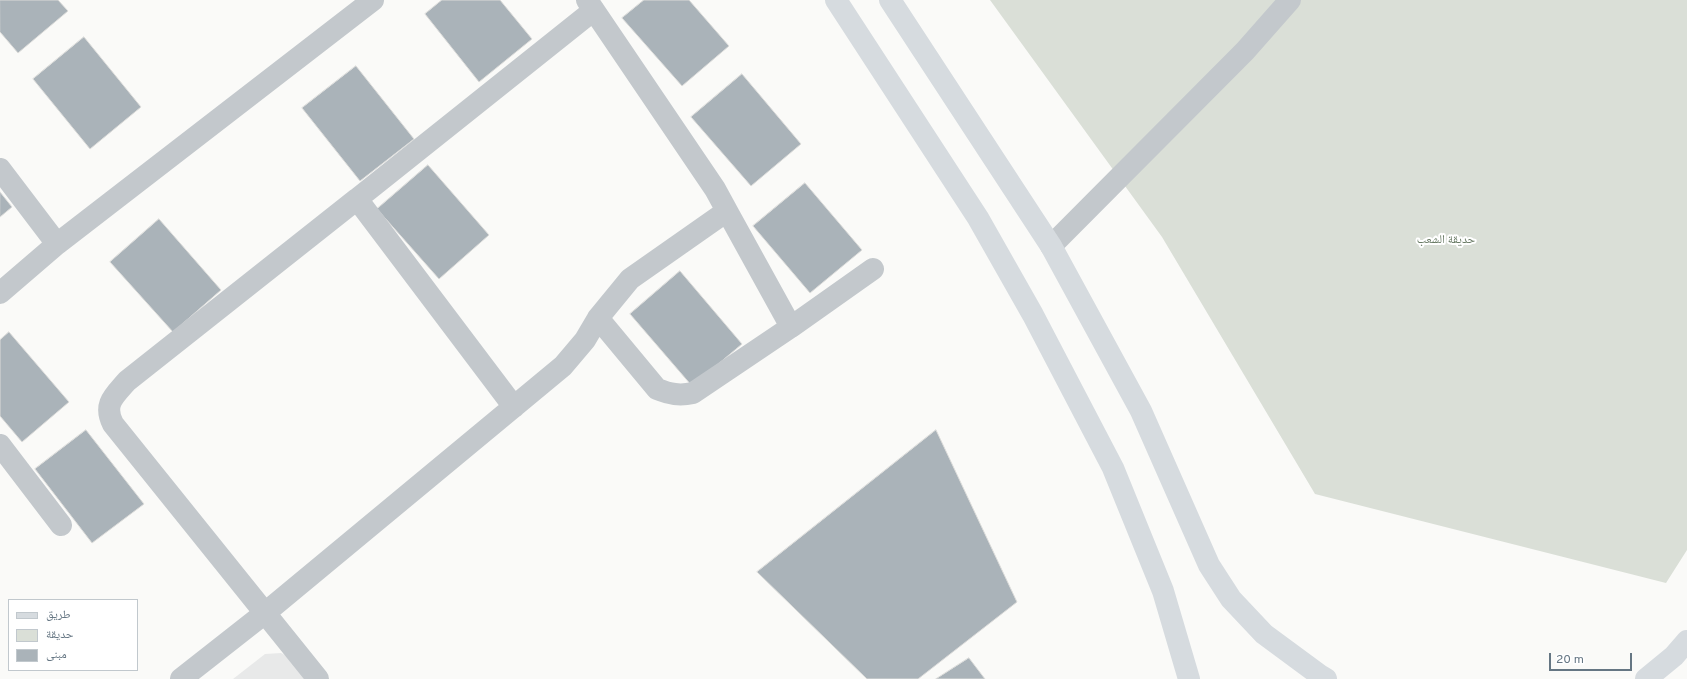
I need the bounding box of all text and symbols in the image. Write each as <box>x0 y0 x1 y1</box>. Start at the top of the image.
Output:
park label: حديقة الشعب <box>1417 234 1475 248</box>
legend <box>8 599 138 671</box>
text: طريق <box>46 607 71 623</box>
text: حديقة <box>46 627 74 643</box>
scale bar <box>1551 645 1634 671</box>
text: مبنى <box>46 647 67 663</box>
text: 20 m <box>1556 652 1584 668</box>

